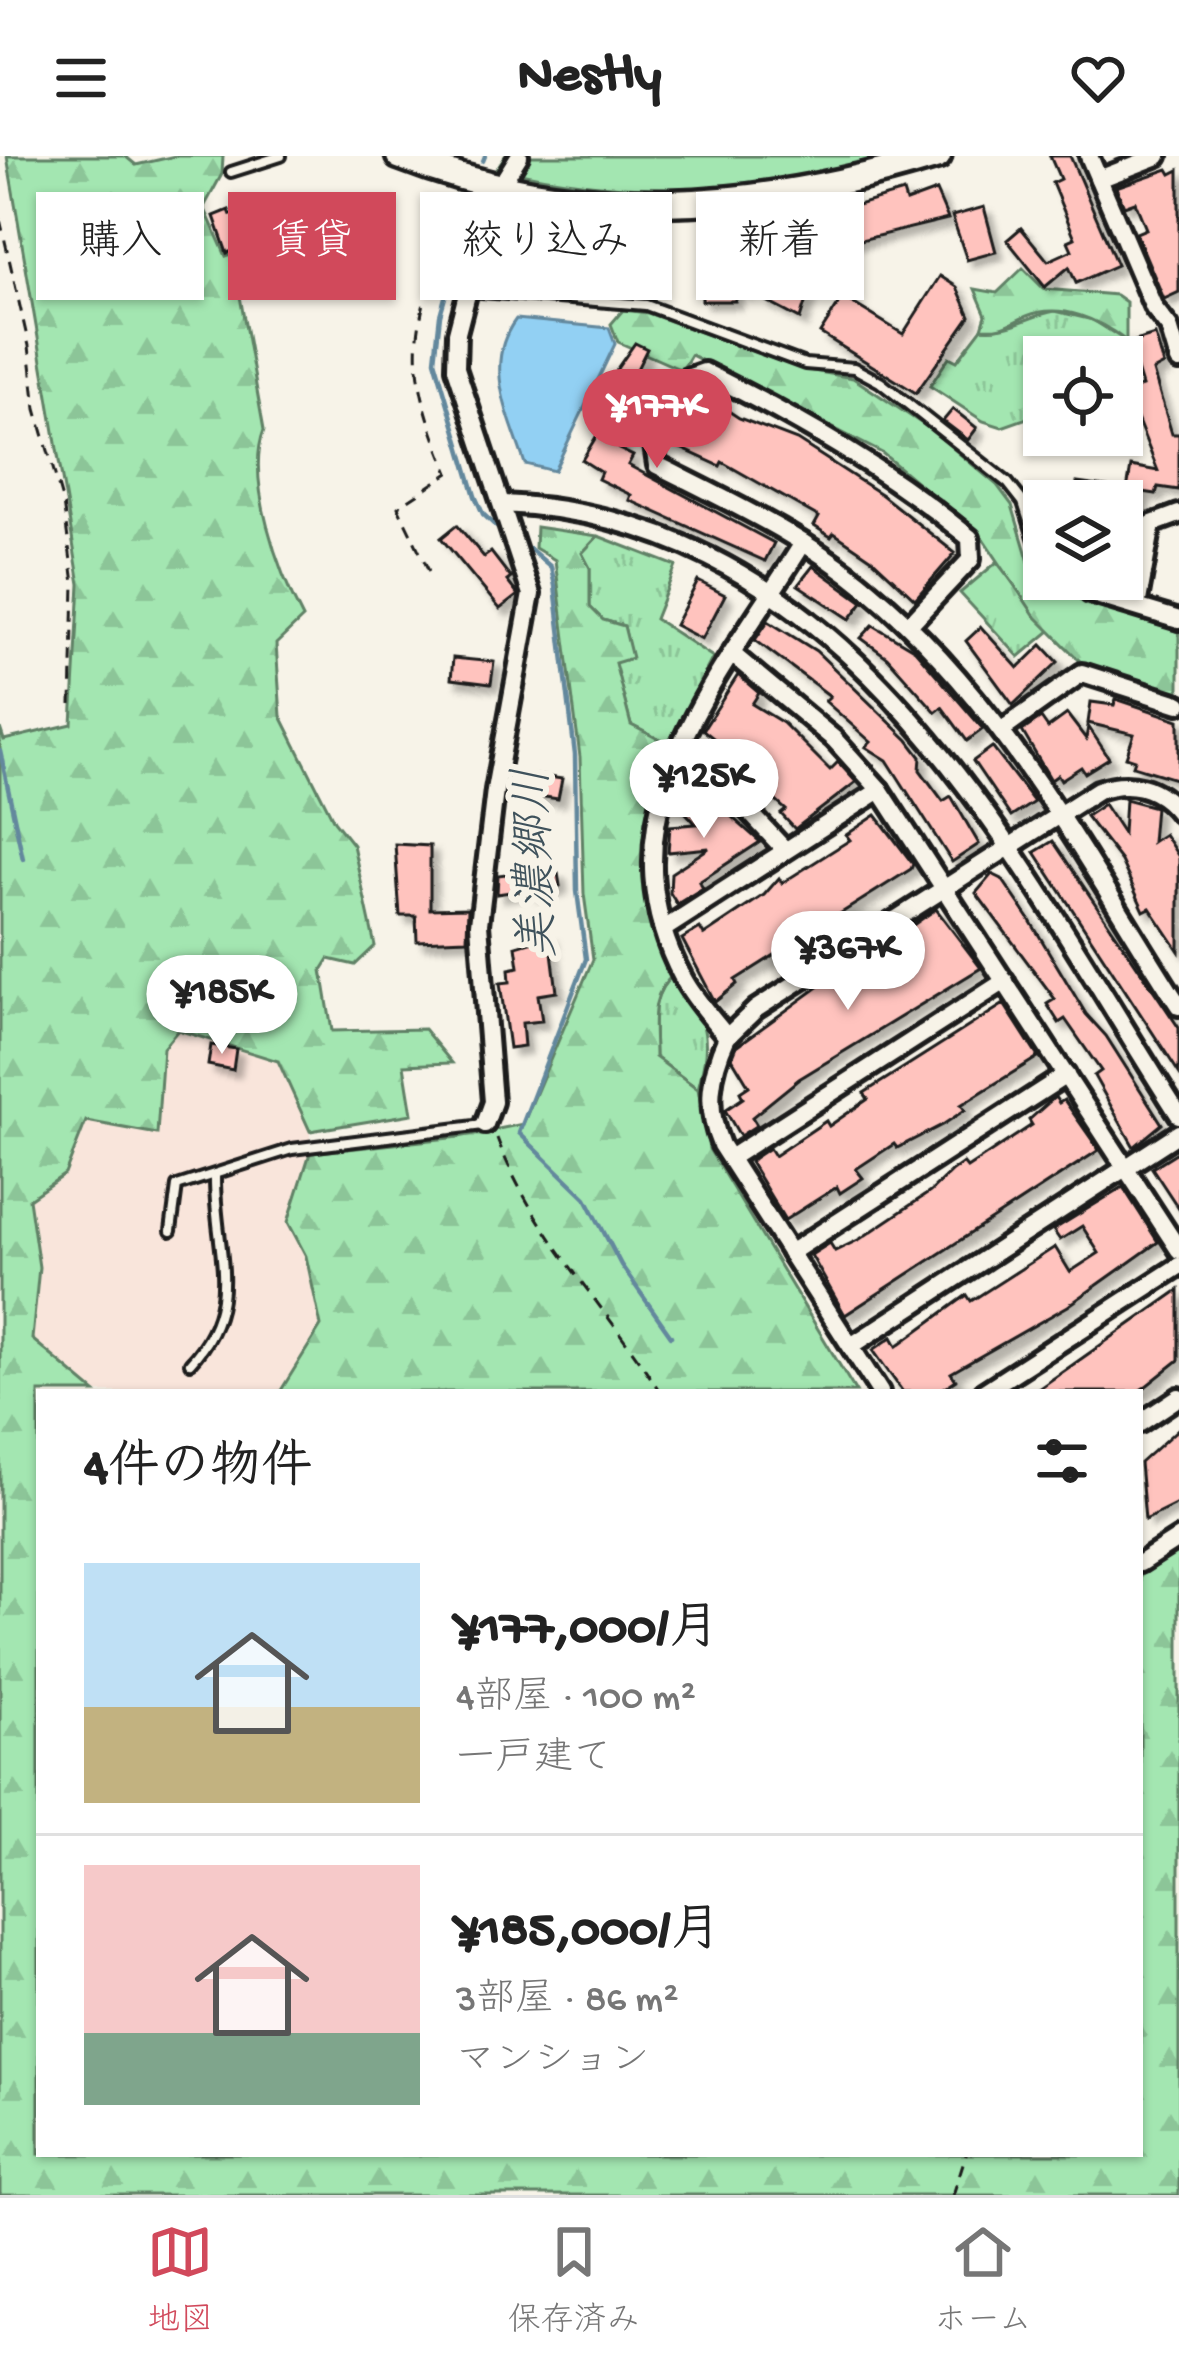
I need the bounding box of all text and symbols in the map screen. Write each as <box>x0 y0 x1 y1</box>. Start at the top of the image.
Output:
icon: menu <box>48 45 114 111</box>
icon: heart <box>1065 45 1131 111</box>
text: Nestly <box>518 46 661 110</box>
chip: 購入 <box>36 192 204 300</box>
chip: 賃貸 <box>228 192 396 300</box>
chip: 絞り込み <box>420 192 672 300</box>
chip: 新着 <box>696 192 864 300</box>
map controls <box>1023 336 1143 600</box>
button: locate <box>1023 336 1143 456</box>
pin: ¥177K <box>573 369 741 471</box>
text: ¥177K <box>609 385 705 431</box>
button: layers <box>1023 480 1143 600</box>
pin: ¥125K <box>620 739 788 841</box>
text: ¥125K <box>657 755 751 801</box>
water label: 美濃郷川 <box>505 766 572 960</box>
pin: ¥367K <box>764 911 932 1013</box>
text: ¥367K <box>798 927 898 973</box>
pin: ¥185K <box>138 955 306 1057</box>
text: ¥185K <box>173 971 271 1017</box>
icon: filters <box>1029 1428 1095 1494</box>
text: 4件の物件 <box>84 1441 312 1501</box>
text: ¥177,000/月 <box>456 1602 719 1662</box>
icon: home <box>180 1611 324 1755</box>
text: 4部屋 · 100 m² <box>456 1677 696 1723</box>
text: 一戸建て <box>456 1738 612 1784</box>
text: ¥185,000/月 <box>456 1904 721 1964</box>
icon: home <box>180 1913 324 2057</box>
text: 3部屋 · 86 m² <box>456 1979 678 2025</box>
text: マンション <box>456 2040 649 2086</box>
tab: 地図 <box>147 2219 213 2342</box>
tab: 保存済み <box>508 2219 640 2342</box>
tab: ホーム <box>934 2219 1032 2342</box>

